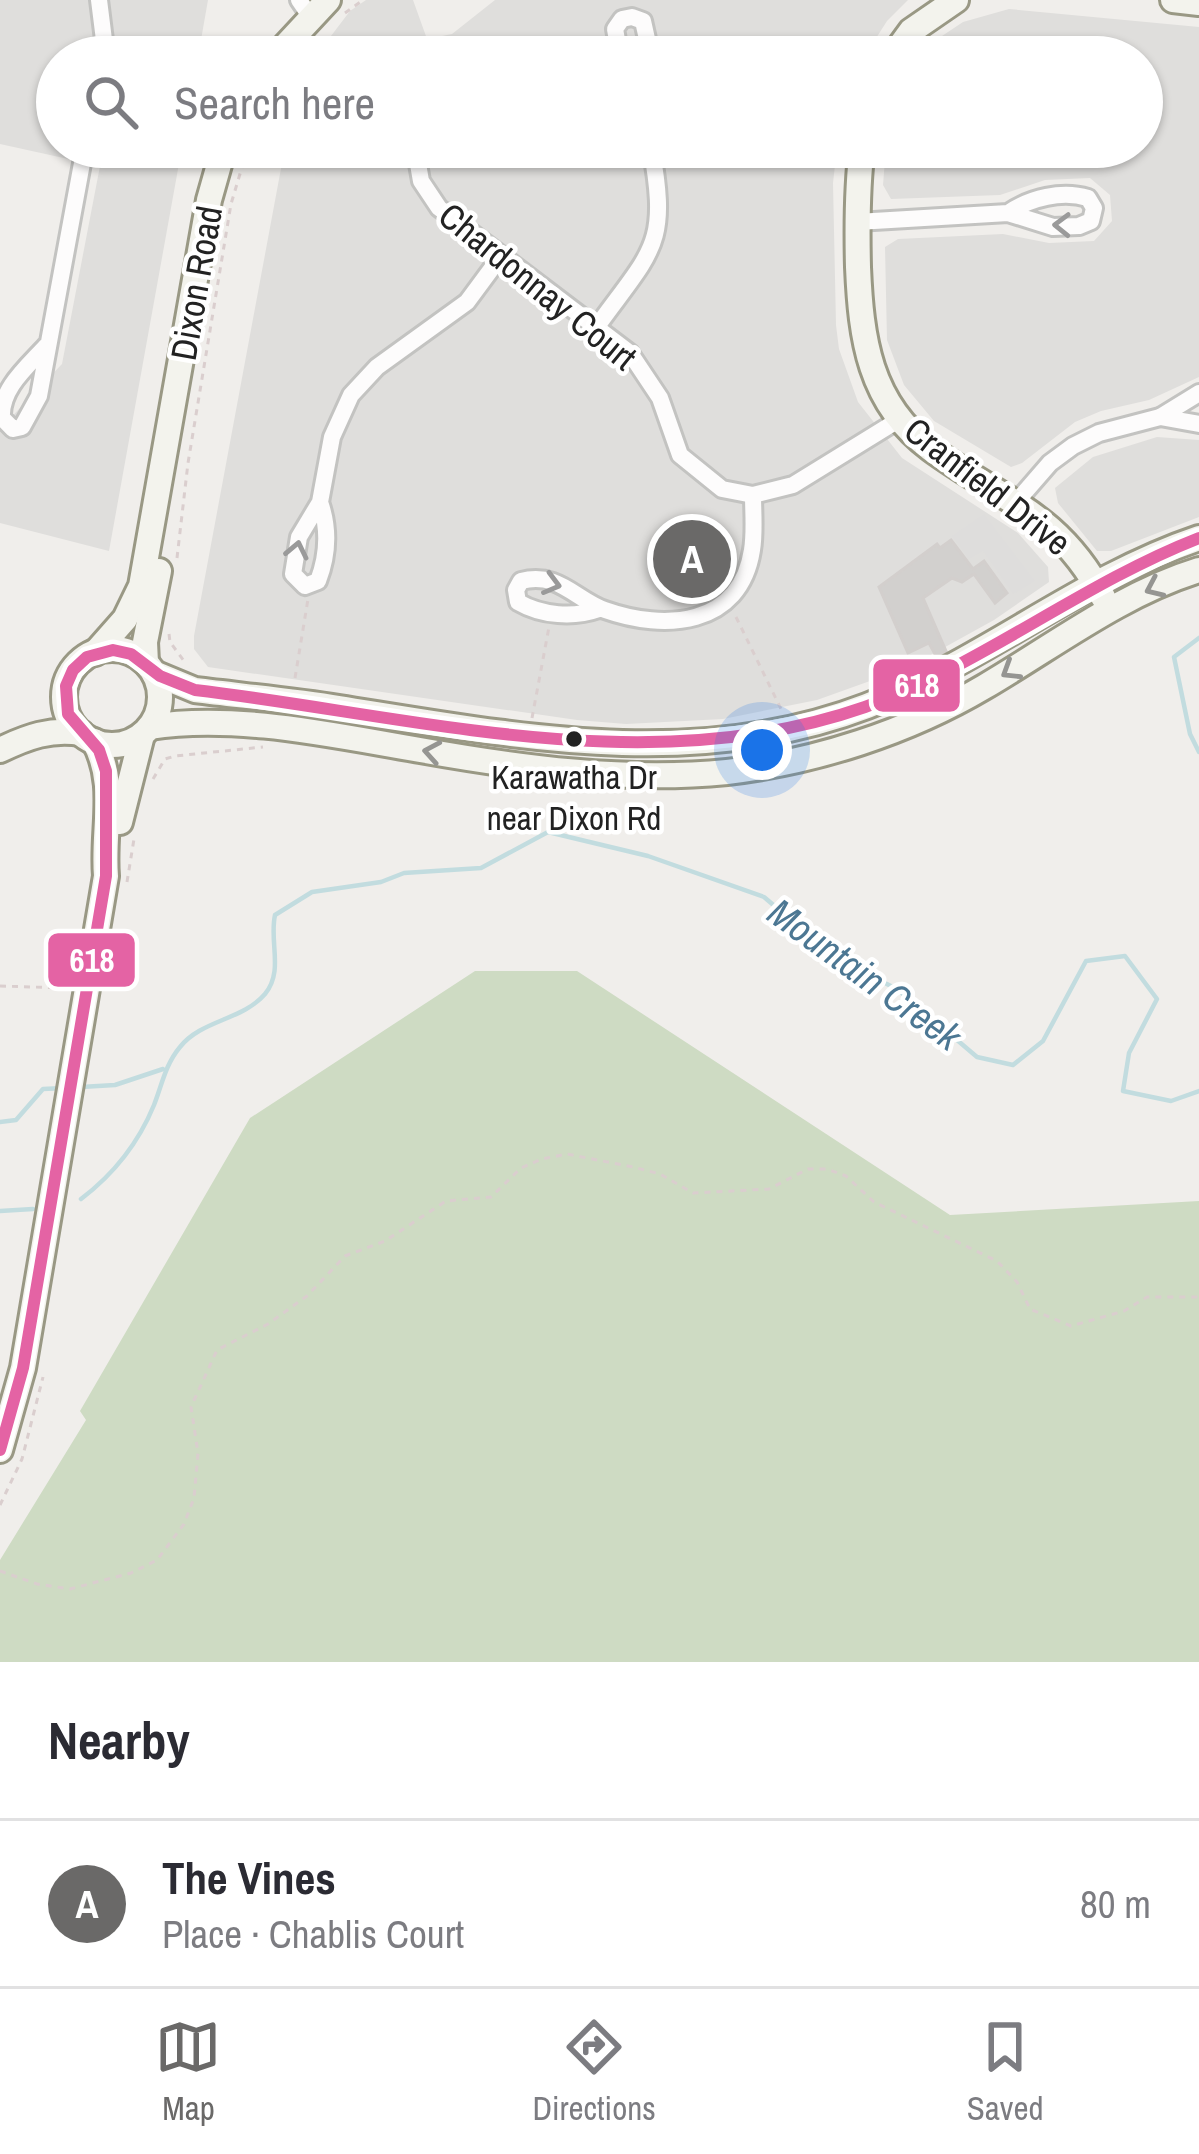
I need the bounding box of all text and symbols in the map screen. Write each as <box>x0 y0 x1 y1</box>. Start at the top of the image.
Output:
search box <box>36 36 1163 168</box>
icon: search <box>78 69 144 135</box>
text: Search here <box>174 72 375 133</box>
street label: Chardonnay Court <box>429 191 647 381</box>
street label: Dixon Road <box>159 202 233 364</box>
one-way arrow <box>1052 212 1070 238</box>
street label: Cranfield Drive <box>895 406 1081 566</box>
pin: A <box>653 514 731 604</box>
one-way arrow <box>284 541 309 561</box>
one-way arrow <box>541 569 561 594</box>
one-way arrow <box>1145 574 1166 598</box>
line badge: 618 <box>871 657 962 714</box>
one-way arrow <box>1001 657 1023 679</box>
text: 618 <box>894 663 940 707</box>
your location <box>732 720 792 780</box>
marker: Karawatha Dr near Dixon Rd <box>563 728 585 750</box>
one-way arrow <box>422 740 442 765</box>
place label: Karawatha Dr near Dixon Rd <box>487 755 661 840</box>
water label: Mountain Creek <box>758 886 973 1062</box>
line badge: 618 <box>46 931 137 989</box>
text: 618 <box>69 938 115 982</box>
text: Nearby <box>48 1706 190 1775</box>
text: The Vines <box>162 1847 336 1908</box>
text: A <box>75 1878 99 1930</box>
text: 80 m <box>1080 1878 1151 1930</box>
text: Place · Chablis Court <box>162 1908 464 1960</box>
tab: Map <box>155 2014 221 2130</box>
tab: Directions <box>532 2014 656 2130</box>
tab: Saved <box>967 2014 1043 2130</box>

